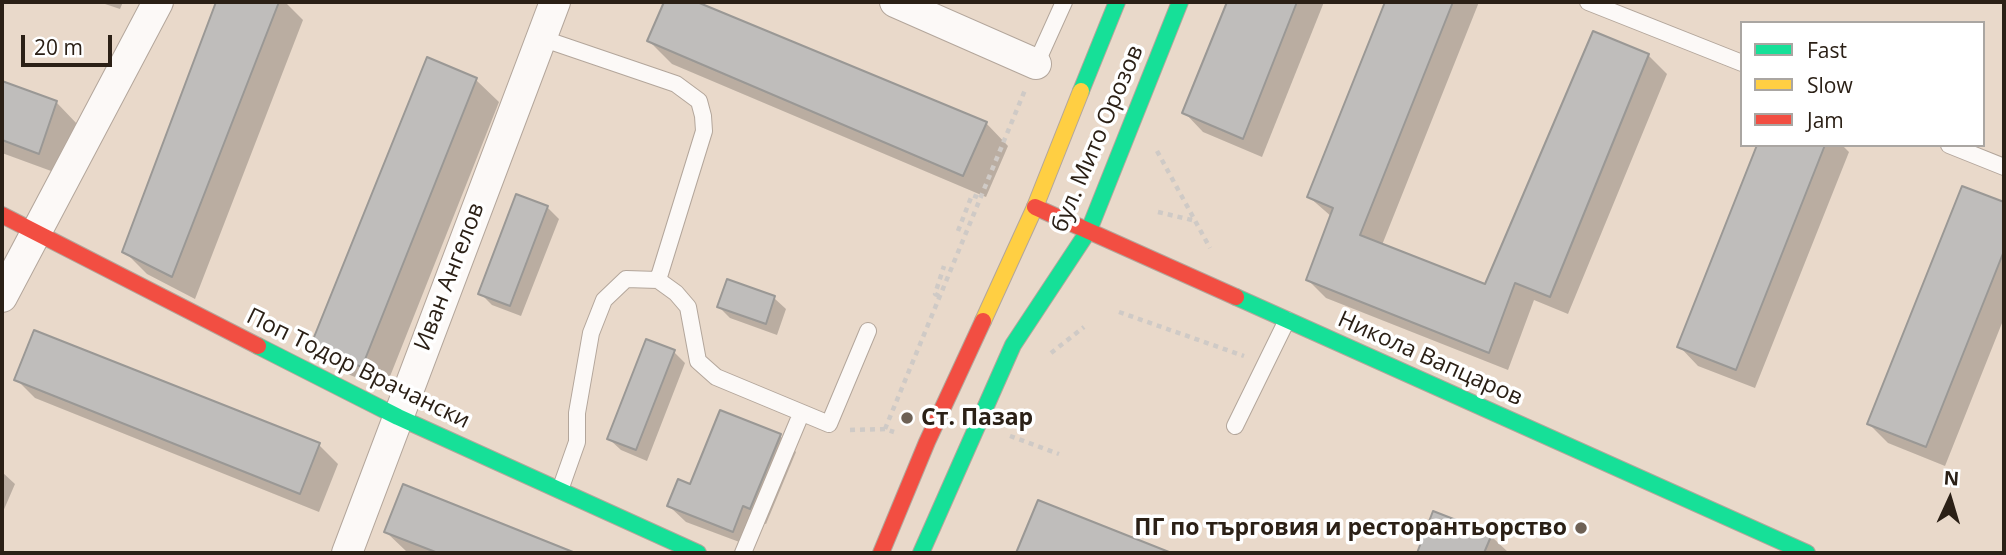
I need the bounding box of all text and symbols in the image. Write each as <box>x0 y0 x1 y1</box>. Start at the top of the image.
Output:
scale bar <box>24 21 116 65</box>
legend <box>1740 21 1985 147</box>
text: 20 m <box>34 33 83 61</box>
text: Fast <box>1807 36 1847 64</box>
street label: бул. Мито Орозов <box>1046 41 1150 237</box>
text: Slow <box>1807 71 1853 99</box>
text: Jam <box>1807 106 1844 134</box>
street label: Иван Ангелов <box>409 199 491 355</box>
street label: Поп Тодор Врачански <box>242 303 474 435</box>
street label: Никола Вапцаров <box>1333 306 1527 412</box>
place label: Ст. Пазар <box>921 404 1033 432</box>
marker: Ст. Пазар <box>899 410 915 426</box>
north arrow <box>1915 464 1985 534</box>
text: N <box>1943 465 1960 492</box>
place label: ПГ по търговия и ресторантьорство <box>1134 514 1567 542</box>
marker: ПГ по търговия и ресторантьорство <box>1573 520 1589 536</box>

